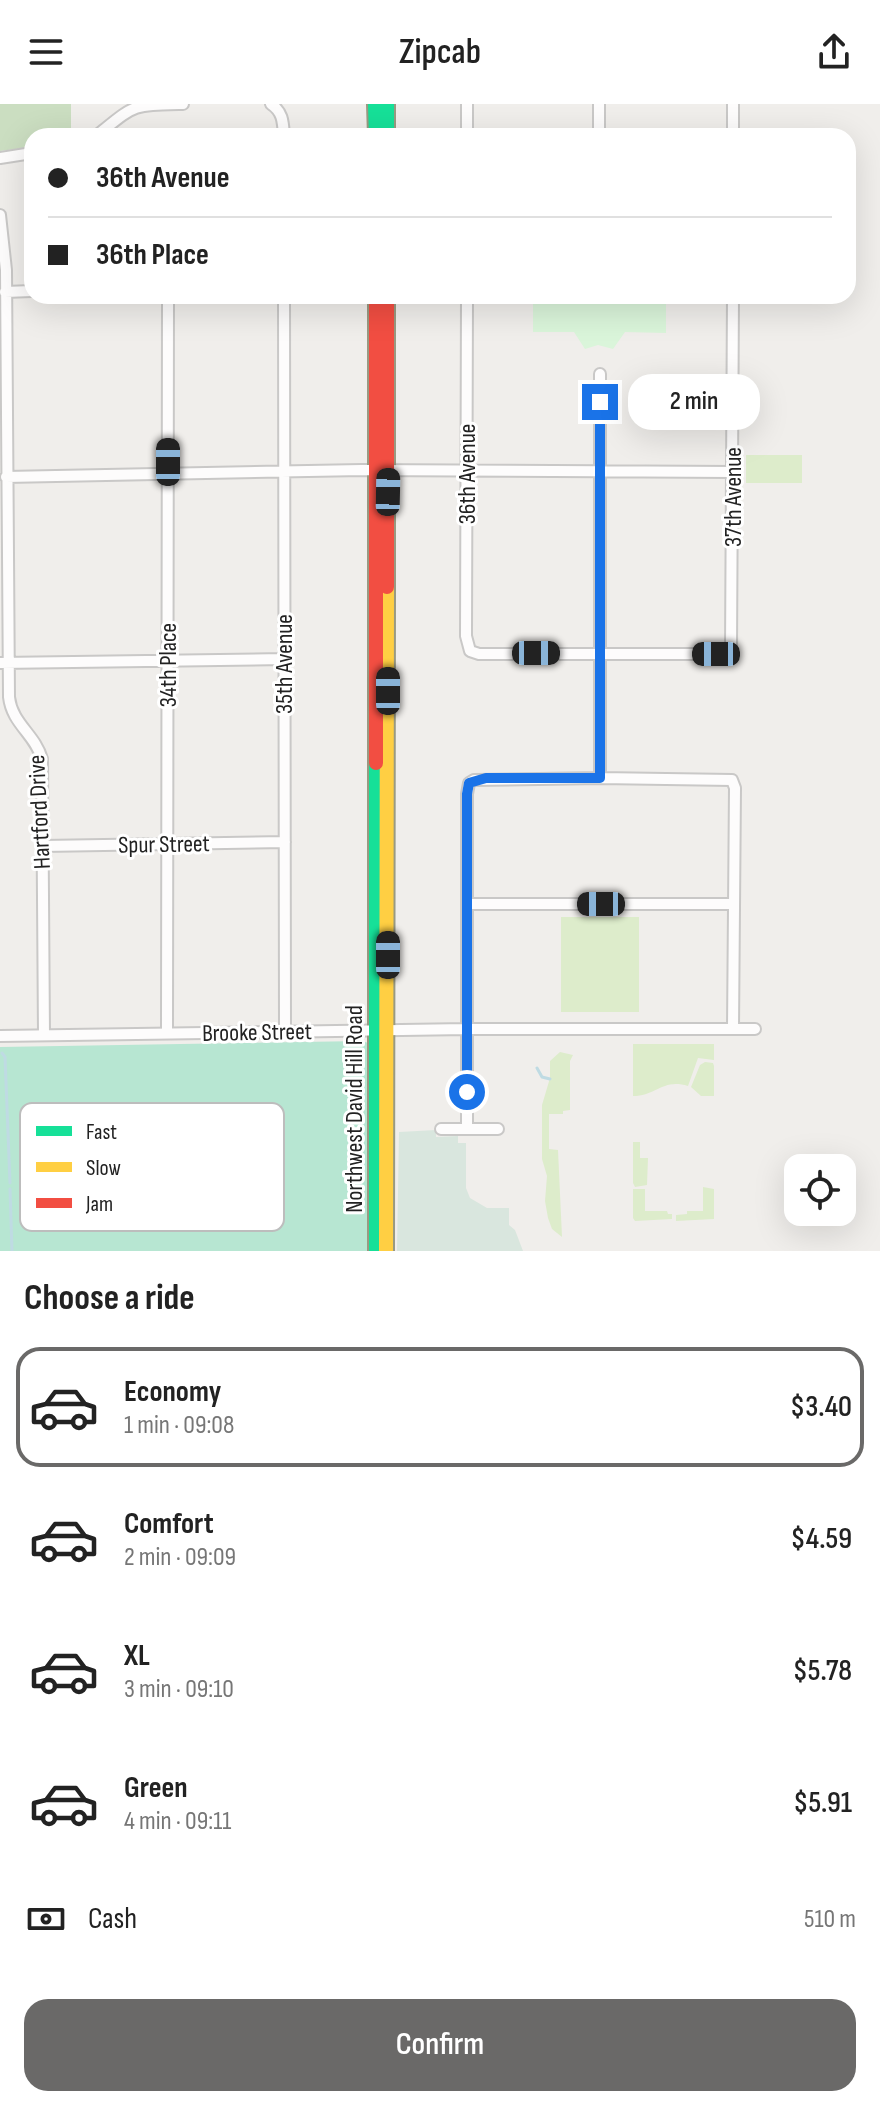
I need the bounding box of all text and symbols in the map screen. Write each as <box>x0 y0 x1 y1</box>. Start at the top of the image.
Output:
icon: menu <box>24 30 68 74</box>
icon: share <box>812 30 856 74</box>
text: Zipcab <box>399 31 481 74</box>
text: 36th Avenue <box>96 160 230 196</box>
text: 36th Place <box>96 237 209 273</box>
callout: 2 min <box>628 374 760 430</box>
route end <box>582 384 618 420</box>
text: 2 min <box>670 386 718 417</box>
street label: 36th Avenue <box>453 424 482 524</box>
car <box>156 438 180 486</box>
street label: 37th Avenue <box>719 447 748 547</box>
car <box>376 468 400 516</box>
street label: 35th Avenue <box>270 614 299 714</box>
street label: 34th Place <box>154 623 183 707</box>
car <box>512 641 560 665</box>
car <box>692 642 740 666</box>
car <box>376 667 400 715</box>
street label: Hartford Drive <box>22 754 57 870</box>
street label: Spur Street <box>118 829 210 860</box>
car <box>577 892 625 916</box>
car <box>376 931 400 979</box>
street label: Northwest David Hill Road <box>340 1005 369 1213</box>
street label: Brooke Street <box>202 1017 312 1048</box>
route start <box>449 1074 485 1110</box>
legend <box>20 1103 284 1231</box>
text: Fast <box>86 1119 117 1146</box>
map controls <box>784 1154 856 1226</box>
button: locate <box>784 1154 856 1226</box>
text: Slow <box>86 1155 121 1182</box>
text: Jam <box>85 1191 113 1218</box>
text: Choose a ride <box>24 1277 195 1320</box>
icon: car <box>28 1371 100 1443</box>
text: Economy <box>124 1374 221 1410</box>
text: $3.40 <box>790 1389 852 1425</box>
text: 1 min · 09:08 <box>124 1410 234 1441</box>
icon: car <box>28 1503 100 1575</box>
text: Comfort <box>124 1506 214 1542</box>
text: $4.59 <box>791 1521 852 1557</box>
text: 2 min · 09:09 <box>124 1542 236 1573</box>
icon: car <box>28 1635 100 1707</box>
text: XL <box>124 1638 150 1674</box>
text: $5.78 <box>793 1653 852 1689</box>
text: 3 min · 09:10 <box>124 1674 234 1705</box>
icon: car <box>28 1767 100 1839</box>
text: Green <box>124 1770 188 1806</box>
text: $5.91 <box>793 1785 852 1821</box>
text: 4 min · 09:11 <box>124 1806 231 1837</box>
icon: cash <box>24 1897 68 1941</box>
text: Cash <box>88 1901 137 1937</box>
text: 510 m <box>804 1904 856 1935</box>
button: Confirm <box>24 1999 856 2091</box>

